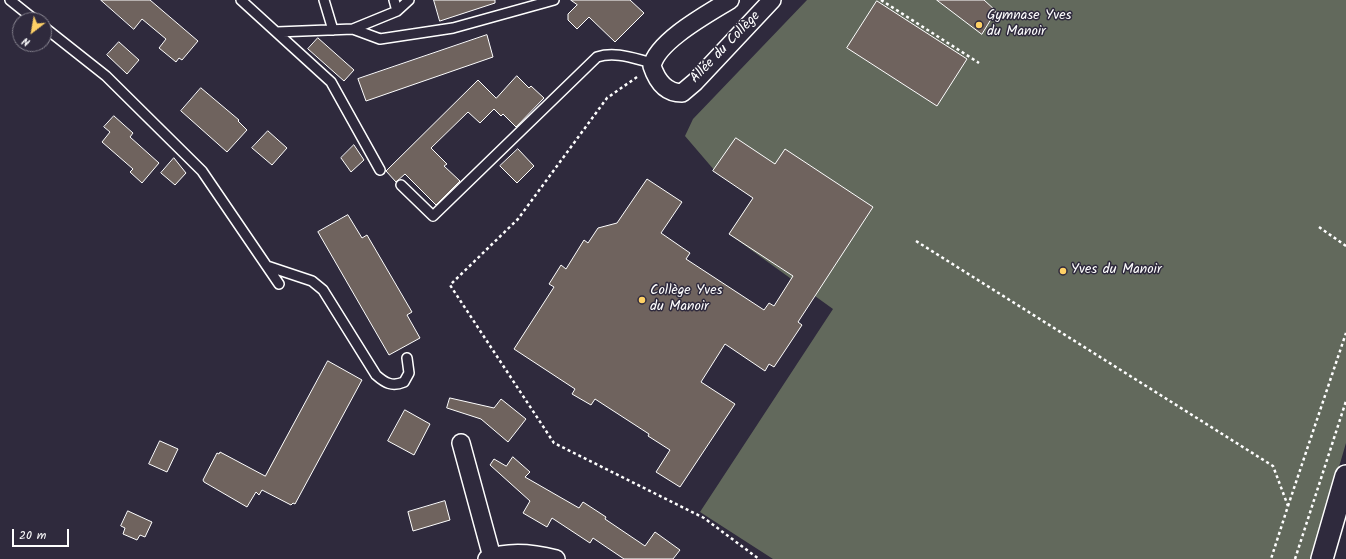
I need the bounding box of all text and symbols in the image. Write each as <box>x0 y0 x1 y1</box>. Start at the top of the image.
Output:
street label: Allée du Collège <box>688 9 764 87</box>
place label: Gymnase Yves du Manoir <box>987 9 1071 42</box>
north arrow <box>12 12 52 52</box>
marker: Gymnase Yves du Manoir <box>974 20 984 30</box>
text: N <box>19 32 34 51</box>
place label: Yves du Manoir <box>1071 263 1162 279</box>
marker: Yves du Manoir <box>1058 266 1068 276</box>
place label: Collège Yves du Manoir <box>650 284 723 316</box>
marker: Collège Yves du Manoir <box>637 295 647 305</box>
scale bar <box>14 521 71 547</box>
text: 20 m <box>19 526 46 545</box>

